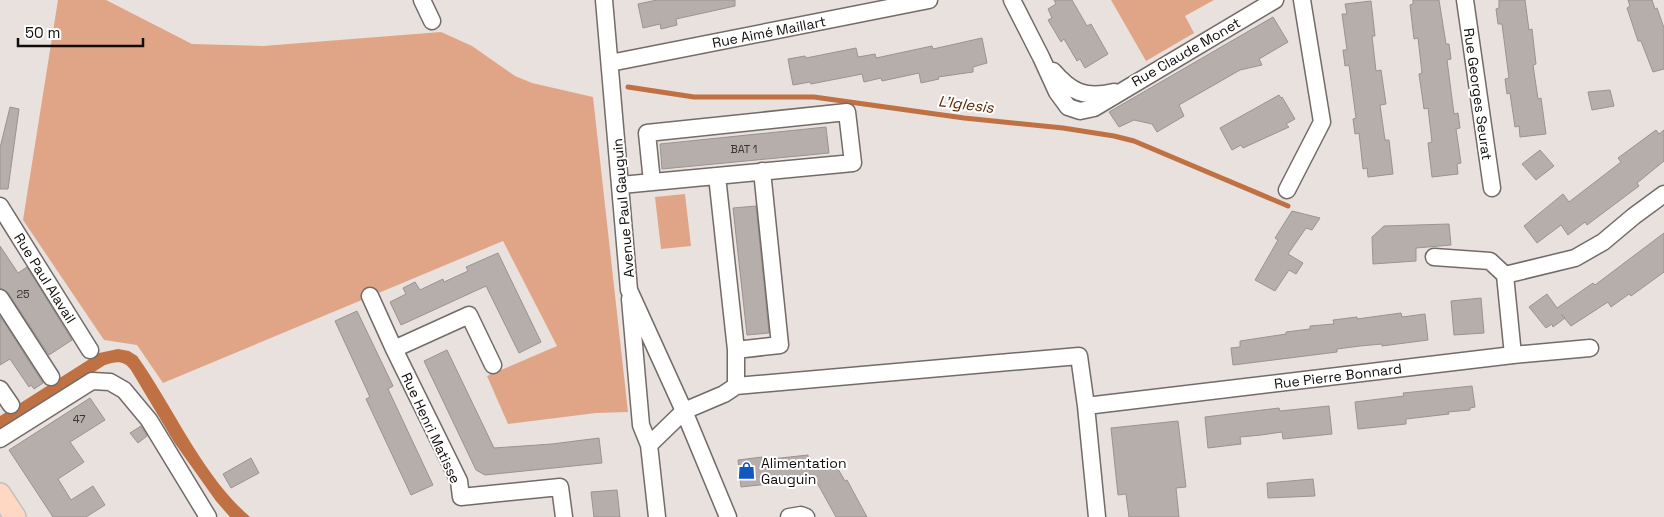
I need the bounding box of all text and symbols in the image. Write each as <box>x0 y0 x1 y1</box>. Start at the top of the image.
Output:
street label: Rue Aimé Maillart <box>711 12 827 52</box>
street label: Rue Claude Monet <box>1128 13 1244 91</box>
scale bar <box>18 15 142 47</box>
text: 50 m <box>25 23 60 42</box>
street label: Rue Georges Seurat <box>1460 27 1496 161</box>
water label: L'Iglesis <box>937 91 996 117</box>
street label: Avenue Paul Gauguin <box>608 137 638 279</box>
house number: BAT 1 <box>731 142 757 156</box>
street label: Rue Paul Alavail <box>10 230 80 326</box>
house number: 25 <box>16 287 30 301</box>
street label: Rue Pierre Bonnard <box>1273 359 1403 393</box>
street label: Rue Henri Matisse <box>397 370 465 486</box>
house number: 47 <box>73 412 85 426</box>
place label: Alimentation Gauguin <box>761 454 847 488</box>
shop icon: Alimentation Gauguin <box>737 461 757 481</box>

